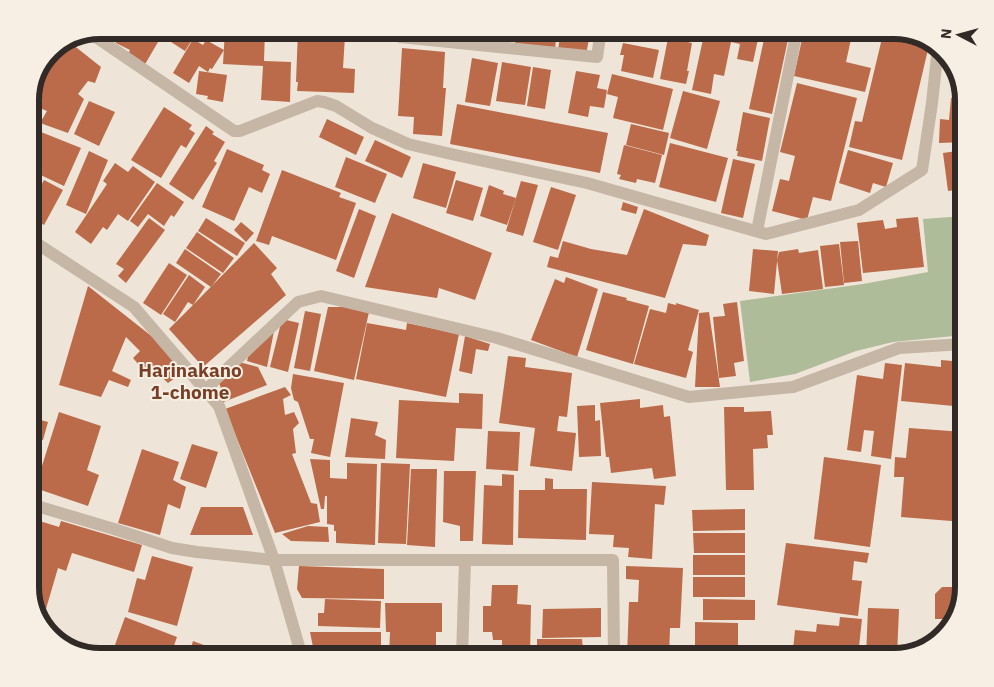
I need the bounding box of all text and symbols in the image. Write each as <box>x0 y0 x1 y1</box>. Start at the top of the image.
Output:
north arrow <box>934 10 984 60</box>
text: N <box>937 28 956 40</box>
district label: Harinakano 1-chome <box>138 358 242 404</box>

